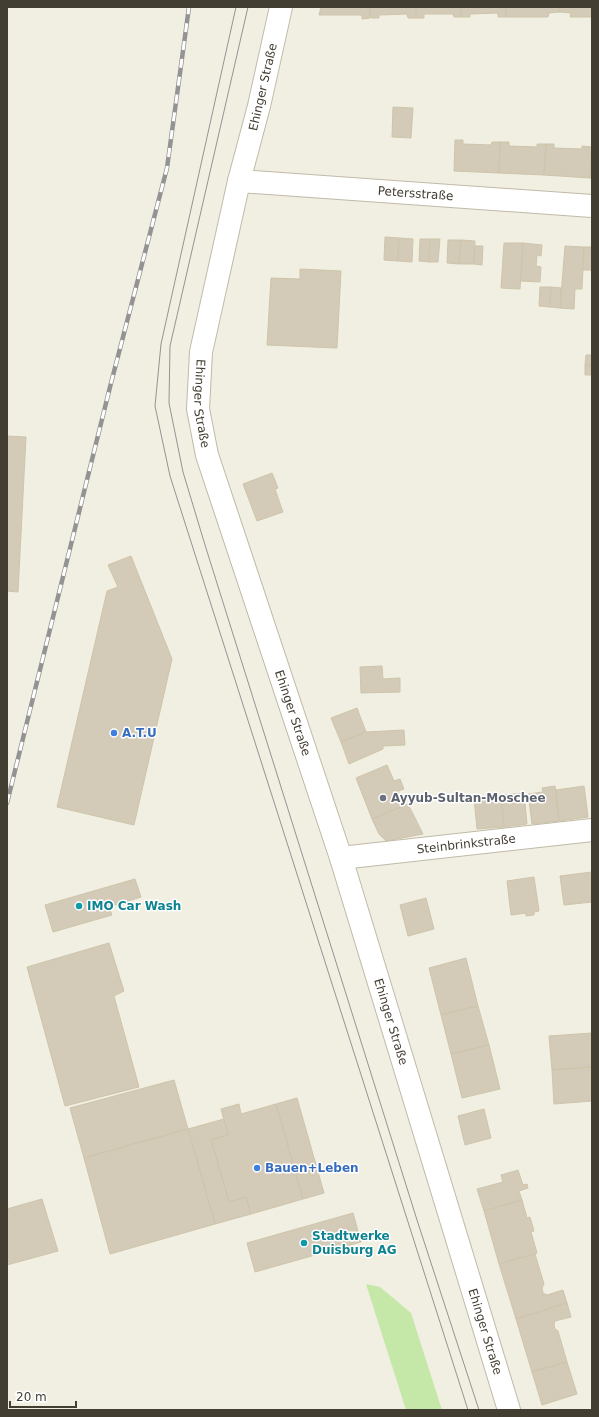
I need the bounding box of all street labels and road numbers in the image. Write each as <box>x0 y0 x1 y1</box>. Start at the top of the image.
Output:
street label: Ehinger Straße <box>246 42 280 132</box>
street label: Petersstraße <box>377 184 454 203</box>
street label: Ehinger Straße <box>191 359 212 449</box>
street label: Ehinger Straße <box>272 668 314 758</box>
street label: Steinbrinkstraße <box>416 832 516 856</box>
street label: Ehinger Straße <box>371 977 411 1067</box>
street label: Ehinger Straße <box>465 1287 505 1377</box>

